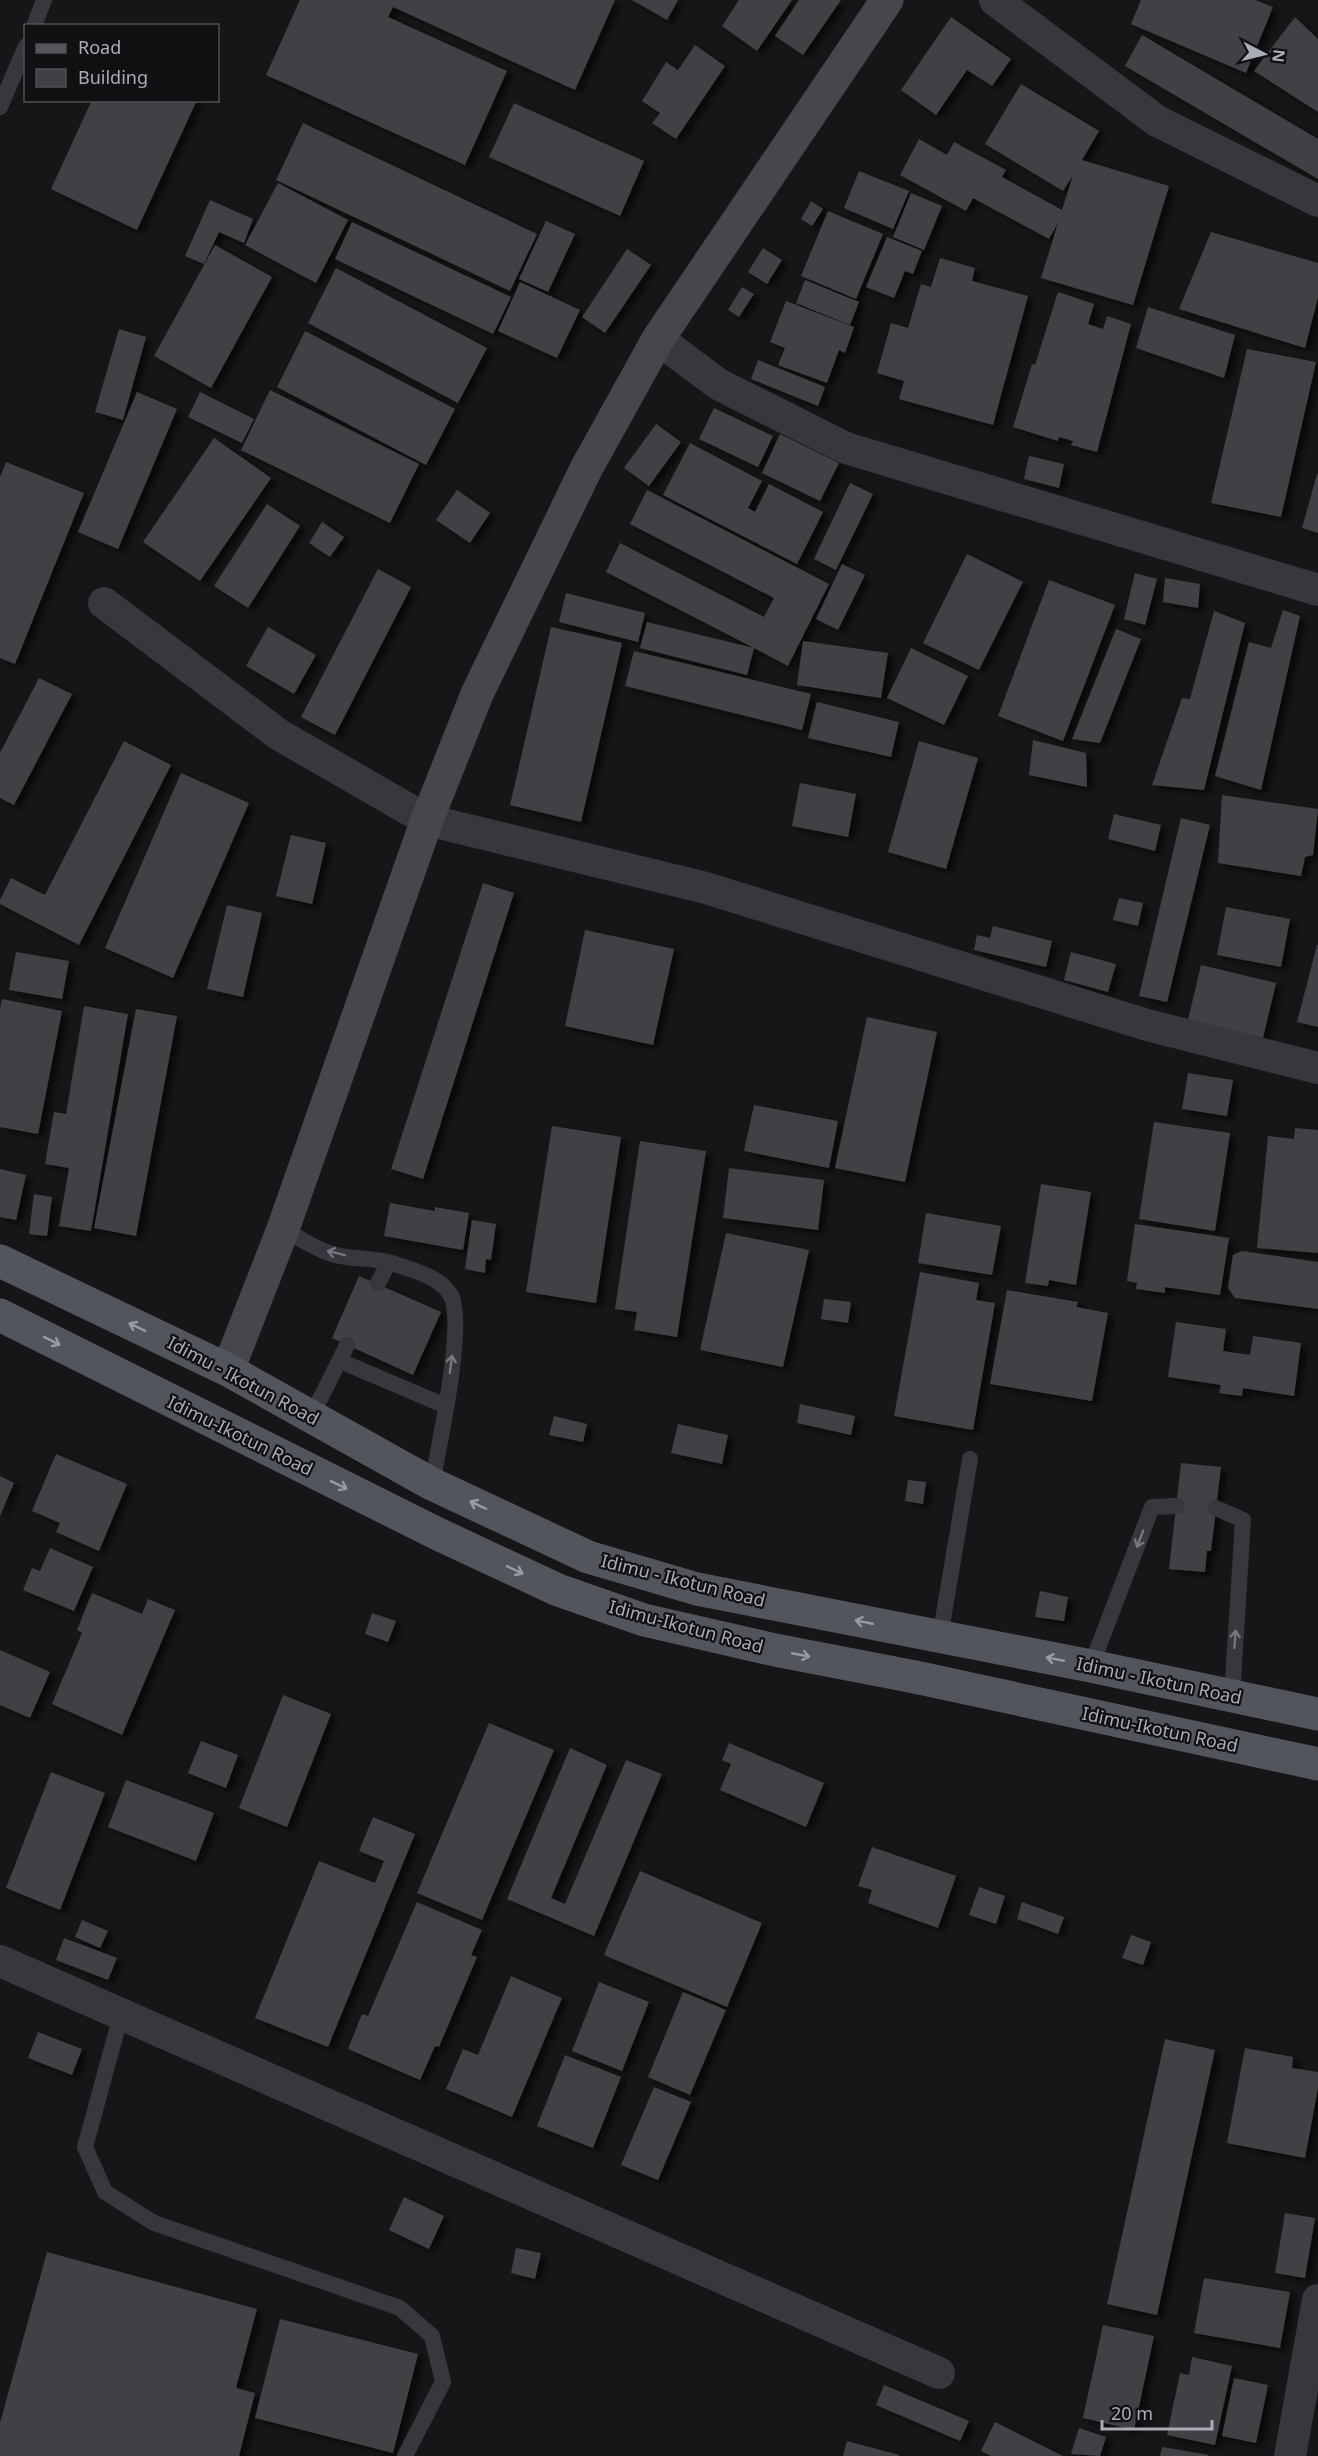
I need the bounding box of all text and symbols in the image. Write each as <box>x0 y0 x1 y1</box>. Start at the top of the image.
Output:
legend <box>24 24 219 102</box>
north arrow <box>1234 24 1294 84</box>
text: Road <box>78 35 121 59</box>
text: N <box>1267 48 1291 64</box>
text: Building <box>78 65 148 89</box>
one-way arrow <box>327 1247 346 1259</box>
one-way arrow <box>129 1320 147 1332</box>
street label: Idimu - Ikotun Road <box>164 1330 323 1430</box>
one-way arrow <box>43 1336 61 1348</box>
one-way arrow <box>446 1354 457 1374</box>
street label: Idimu-Ikotun Road <box>164 1389 317 1481</box>
one-way arrow <box>330 1480 348 1491</box>
one-way arrow <box>470 1499 488 1511</box>
one-way arrow <box>1134 1529 1145 1547</box>
street label: Idimu - Ikotun Road <box>599 1548 768 1612</box>
one-way arrow <box>505 1564 523 1576</box>
street label: Idimu-Ikotun Road <box>606 1594 766 1658</box>
one-way arrow <box>855 1616 874 1627</box>
one-way arrow <box>1230 1629 1241 1649</box>
one-way arrow <box>791 1650 811 1661</box>
street label: Idimu - Ikotun Road <box>1074 1651 1244 1709</box>
one-way arrow <box>1046 1653 1066 1664</box>
street label: Idimu-Ikotun Road <box>1080 1701 1240 1757</box>
scale bar <box>1102 2393 1212 2431</box>
text: 20 m <box>1111 2401 1153 2425</box>

